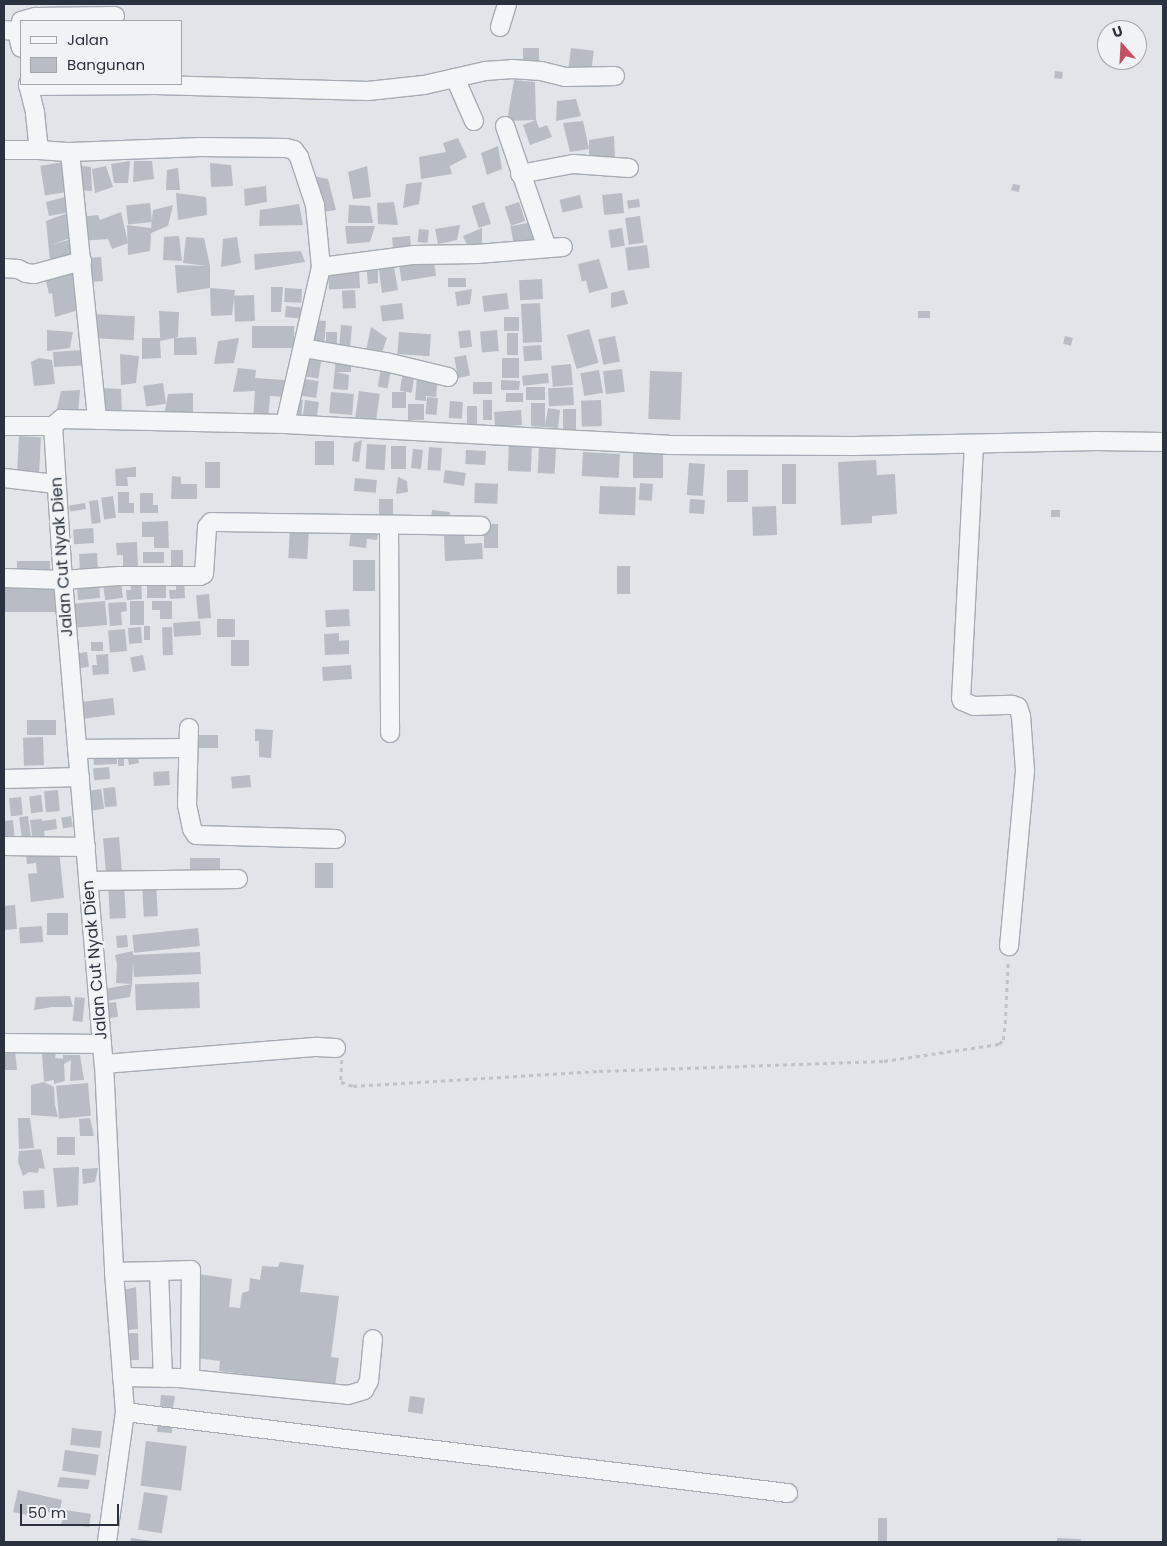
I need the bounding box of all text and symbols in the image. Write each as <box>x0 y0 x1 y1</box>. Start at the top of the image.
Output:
legend <box>20 20 182 85</box>
north arrow <box>1097 20 1147 70</box>
text: U <box>1110 21 1125 43</box>
text: Jalan <box>67 29 109 50</box>
text: Bangunan <box>67 54 145 75</box>
street label: Jalan Cut Nyak Dien <box>47 476 77 638</box>
street label: Jalan Cut Nyak Dien <box>78 879 112 1041</box>
scale bar <box>22 1494 121 1526</box>
text: 50 m <box>28 1502 66 1523</box>

